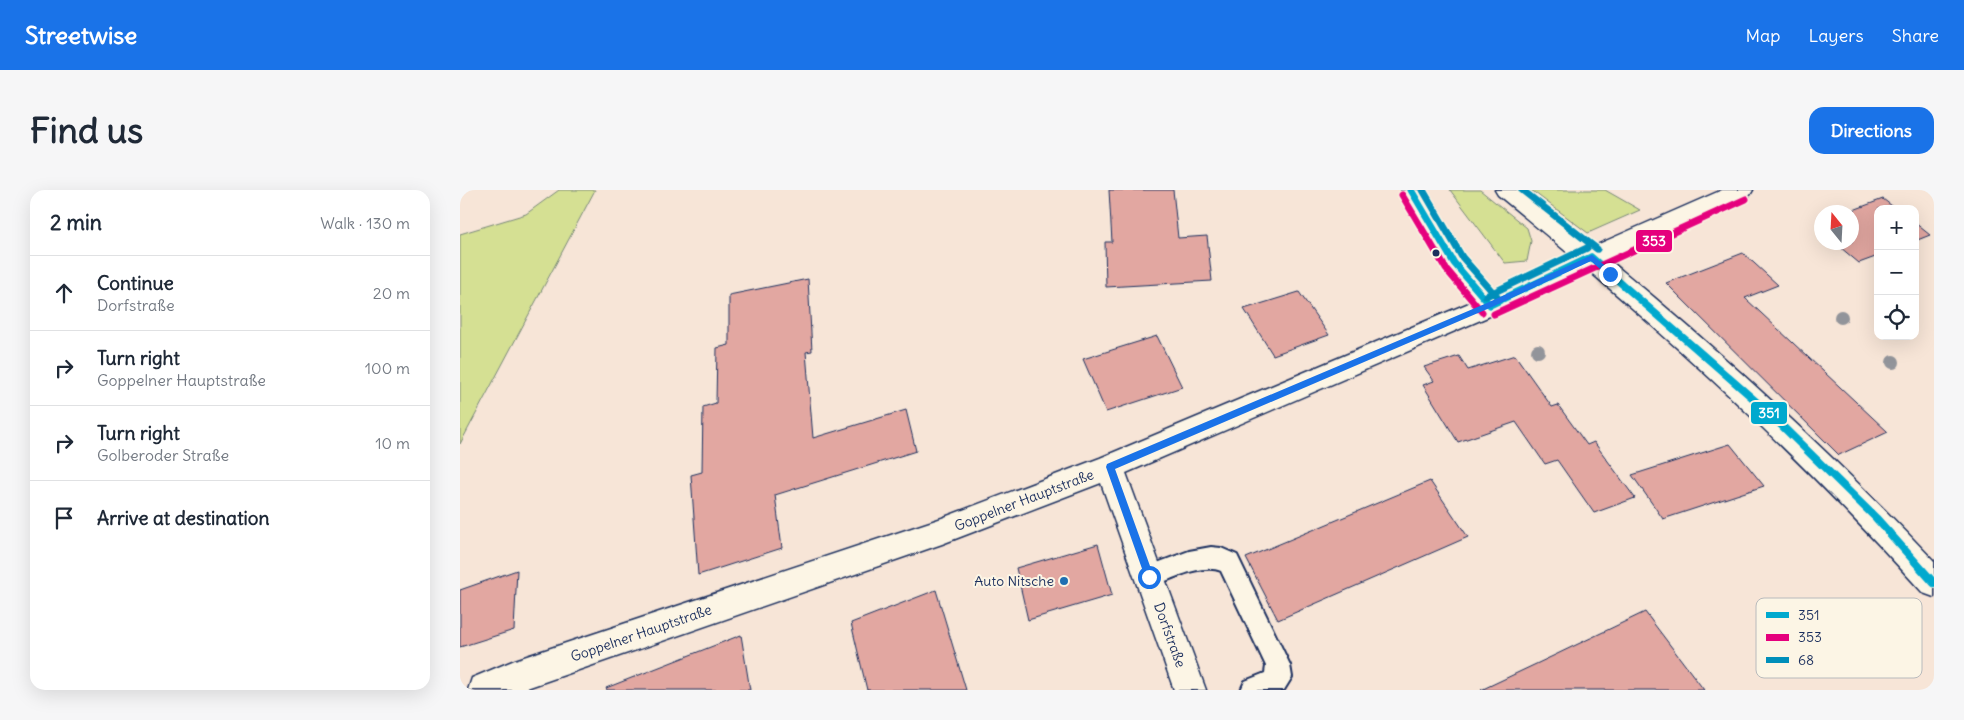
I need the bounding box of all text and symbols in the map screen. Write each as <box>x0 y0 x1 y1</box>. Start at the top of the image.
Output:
text: Streetwise <box>25 20 137 50</box>
text: Map <box>1745 24 1780 47</box>
text: Layers <box>1808 24 1864 47</box>
text: Share <box>1892 24 1939 47</box>
button: Directions <box>1809 107 1934 154</box>
text: Find us <box>30 108 143 152</box>
north arrow <box>1814 205 1859 250</box>
map controls <box>1874 205 1919 340</box>
button: + <box>1874 205 1919 250</box>
text: 2 min <box>50 209 102 236</box>
text: Walk · 130 m <box>320 213 410 233</box>
line badge: 353 <box>1635 229 1673 253</box>
text: 353 <box>1642 232 1666 250</box>
unlabelled marker <box>1431 248 1441 258</box>
button: − <box>1874 250 1919 295</box>
route end <box>1599 263 1622 286</box>
text: Continue <box>97 271 174 295</box>
icon: ahead <box>50 279 78 307</box>
text: 20 m <box>373 283 410 303</box>
text: Dorfstraße <box>97 295 175 315</box>
button: locate <box>1874 295 1919 340</box>
text: Turn right <box>97 346 180 370</box>
icon: right <box>50 354 78 382</box>
text: 100 m <box>365 358 410 378</box>
text: Goppelner Hauptstraße <box>97 370 266 390</box>
line badge: 351 <box>1750 401 1788 425</box>
text: 351 <box>1758 404 1780 422</box>
text: Turn right <box>97 421 180 445</box>
icon: right <box>50 429 78 457</box>
text: 10 m <box>375 433 410 453</box>
text: Golberoder Straße <box>97 445 229 465</box>
street label: Goppelner Hauptstraße <box>952 465 1096 535</box>
icon: arrive <box>50 504 78 532</box>
text: Arrive at destination <box>97 506 270 530</box>
route start <box>1138 566 1161 589</box>
place label: Auto Nitsche <box>974 572 1054 590</box>
marker: Auto Nitsche <box>1058 575 1070 587</box>
legend <box>1756 598 1922 678</box>
street label: Goppelner Hauptstraße <box>568 600 714 666</box>
street label: Dorfstraße <box>1150 600 1190 670</box>
text: 351 <box>1798 606 1820 624</box>
text: 353 <box>1798 628 1822 646</box>
text: 68 <box>1798 651 1814 669</box>

